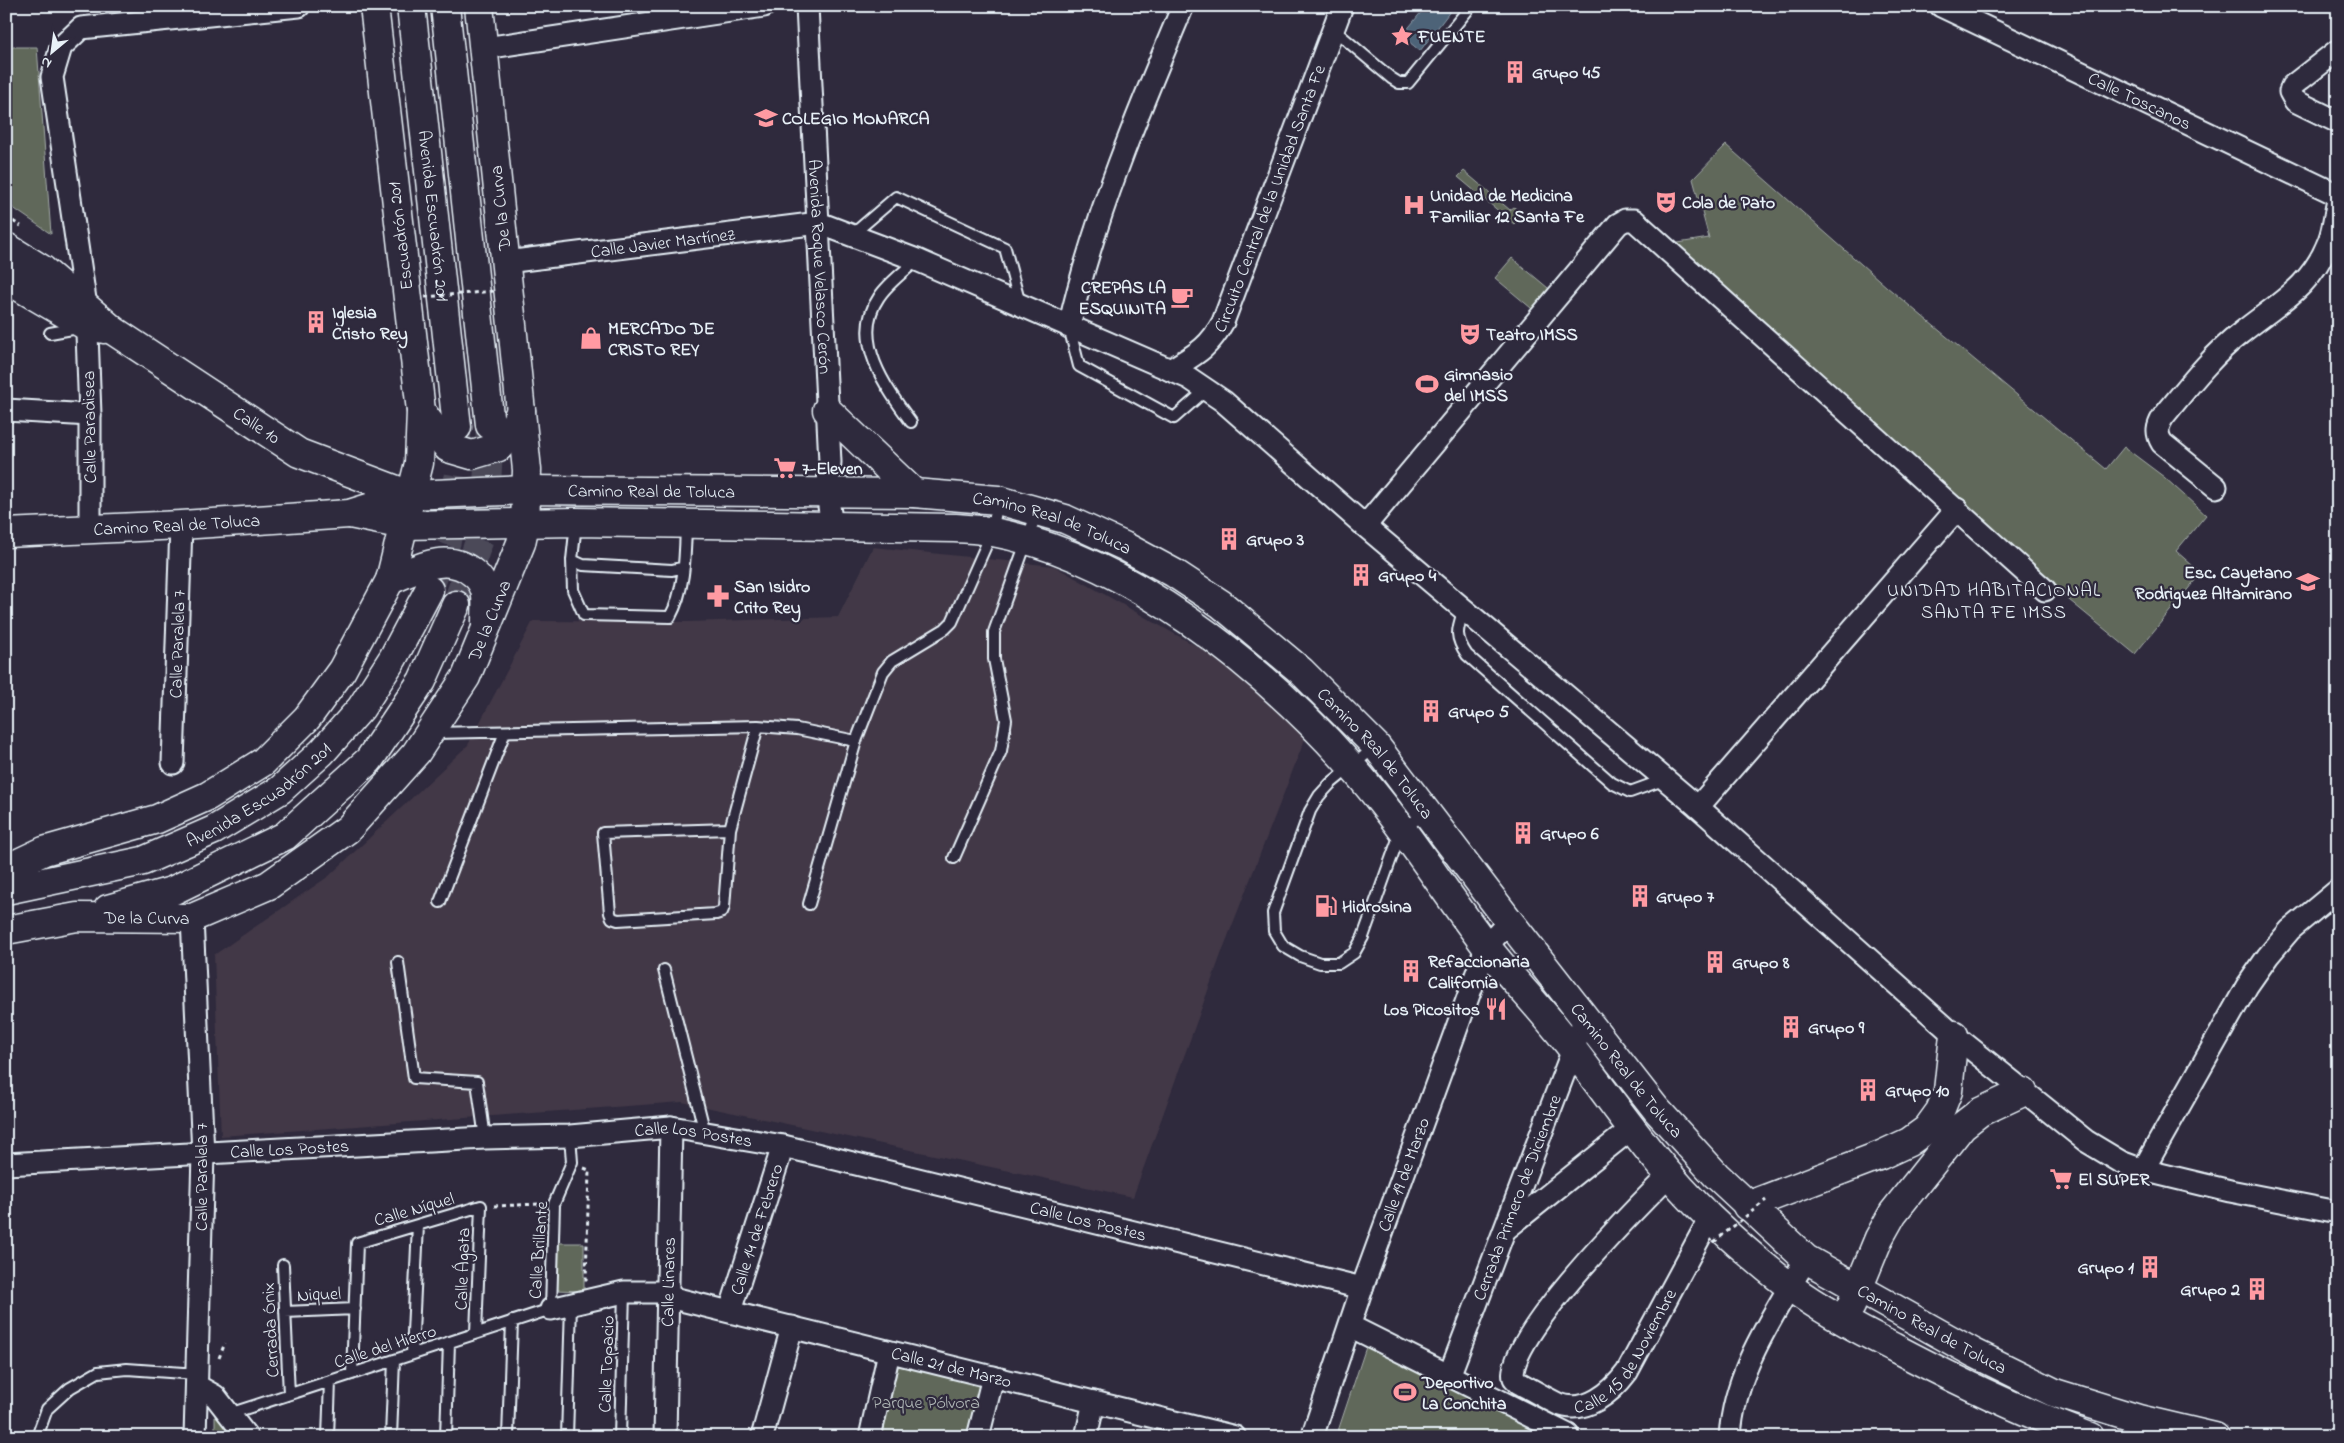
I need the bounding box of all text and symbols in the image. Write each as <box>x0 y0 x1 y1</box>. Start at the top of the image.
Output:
place icon: FUENTE <box>1389 23 1415 49</box>
place label: FUENTE <box>1417 25 1485 51</box>
north arrow <box>28 28 78 78</box>
text: N <box>37 51 56 74</box>
building icon: Grupo 45 <box>1502 59 1528 85</box>
street label: Circuito Central de la Unidad Santa Fe <box>1209 60 1334 338</box>
place label: Grupo 45 <box>1532 61 1601 87</box>
street label: Calle Toscanos <box>2083 67 2195 138</box>
school or university icon: COLEGIO MONARCA <box>753 105 779 131</box>
place label: COLEGIO MONARCA <box>782 107 930 133</box>
street label: Avenida Escuadrón 201 <box>410 129 454 303</box>
street label: Avenida Roque Velasco Cerón <box>800 159 837 375</box>
street label: De la Curva <box>485 164 519 253</box>
street label: Escuadrón 201 <box>382 180 422 291</box>
place label: Unidad de Medicina Familiar 12 Santa Fe <box>1429 184 1585 231</box>
theatre icon: Cola de Pato <box>1653 189 1679 215</box>
place label: Cola de Pato <box>1682 191 1775 217</box>
hospital icon: Unidad de Medicina Familiar 12 Santa Fe <box>1401 192 1427 218</box>
street label: Calle Javier Martínez <box>589 223 737 266</box>
place label: CREPAS LA ESQUINITA <box>1079 276 1166 323</box>
cafe icon: CREPAS LA ESQUINITA <box>1169 284 1195 310</box>
place label: Iglesia Cristo Rey <box>332 301 408 349</box>
building icon: Iglesia Cristo Rey <box>303 309 329 335</box>
place label: MERCADO DE CRISTO REY <box>608 317 715 364</box>
theatre icon: Teatro IMSS <box>1457 321 1483 347</box>
place label: Teatro IMSS <box>1486 323 1578 349</box>
shop icon: MERCADO DE CRISTO REY <box>578 325 604 351</box>
place label: Gimnasio del IMSS <box>1444 363 1513 410</box>
street label: Calle Paradisea <box>77 370 105 484</box>
sports icon: Gimnasio del IMSS <box>1414 371 1440 397</box>
street label: Calle 10 <box>227 402 284 452</box>
supermarket icon: 7-Eleven <box>772 455 798 481</box>
place label: 7-Eleven <box>802 457 863 483</box>
street label: Camino Real de Toluca <box>568 479 735 507</box>
street label: Camino Real de Toluca <box>971 487 1136 563</box>
street label: Camino Real de Toluca <box>93 509 261 544</box>
building icon: Grupo 3 <box>1216 526 1242 552</box>
place label: Grupo 3 <box>1246 528 1305 554</box>
place label: Esc. Cayetano Rodriguez Altamirano <box>2135 561 2292 609</box>
building icon: Grupo 4 <box>1348 562 1374 588</box>
place label: Grupo 4 <box>1378 564 1437 590</box>
school or university icon: Esc. Cayetano Rodriguez Altamirano <box>2295 569 2321 595</box>
place label: San Isidro Crito Rey <box>734 575 810 623</box>
street label: De la Curva <box>462 577 519 666</box>
district label: UNIDAD HABITACIONAL SANTA FE IMSS <box>1887 578 2101 627</box>
pharmacy icon: San Isidro Crito Rey <box>705 583 731 609</box>
street label: Calle Paralela 7 <box>164 589 194 699</box>
street label: Camino Real de Toluca <box>1310 683 1438 826</box>
building icon: Grupo 5 <box>1418 698 1444 724</box>
place label: Grupo 5 <box>1448 700 1510 726</box>
street label: Avenida Escuadrón 201 <box>182 738 339 856</box>
building icon: Grupo 6 <box>1510 820 1536 846</box>
place label: Grupo 6 <box>1540 822 1599 848</box>
building icon: Grupo 7 <box>1627 883 1653 909</box>
place label: Grupo 7 <box>1656 885 1715 911</box>
fuel station icon: Hidrosina <box>1313 893 1339 919</box>
place label: Hidrosina <box>1342 895 1412 921</box>
street label: De la Curva <box>103 906 190 933</box>
building icon: Grupo 8 <box>1702 949 1728 975</box>
place label: Refaccionaria California <box>1428 950 1530 997</box>
place label: Grupo 8 <box>1732 951 1790 977</box>
building icon: Refaccionaria California <box>1398 958 1424 984</box>
restaurant icon: Los Picositos <box>1483 996 1509 1022</box>
place label: Los Picositos <box>1383 998 1480 1024</box>
street label: Camino Real de Toluca <box>1563 998 1688 1145</box>
building icon: Grupo 9 <box>1778 1014 1804 1040</box>
place label: Grupo 9 <box>1808 1016 1865 1042</box>
building icon: Grupo 10 <box>1855 1077 1881 1103</box>
place label: Grupo 10 <box>1885 1079 1949 1105</box>
street label: Cerrada Primero de Diciembre <box>1468 1091 1570 1305</box>
street label: Calle 19 de Marzo <box>1373 1114 1438 1236</box>
street label: Calle Los Postes <box>633 1116 754 1156</box>
street label: Calle Paralela 7 <box>190 1122 216 1231</box>
street label: Calle Los Postes <box>229 1134 350 1167</box>
street label: Calle 14 de Febrero <box>725 1161 791 1299</box>
supermarket icon: El SUPER <box>2048 1166 2074 1192</box>
place label: El SUPER <box>2078 1168 2151 1194</box>
street label: Calle Níquel <box>371 1187 458 1235</box>
street label: Calle Los Postes <box>1027 1196 1149 1250</box>
street label: Calle Brillante <box>524 1199 556 1300</box>
street label: Calle Ágata <box>450 1227 479 1311</box>
street label: Calle Linares <box>656 1237 684 1327</box>
building icon: Grupo 1 <box>2137 1254 2163 1280</box>
place label: Grupo 1 <box>2078 1256 2134 1282</box>
building icon: Grupo 2 <box>2244 1276 2270 1302</box>
place label: Grupo 2 <box>2180 1278 2240 1304</box>
street label: Camino Real de Toluca <box>1852 1279 2011 1382</box>
street label: Cerrada Ónix <box>257 1282 287 1378</box>
street label: Niquel <box>296 1282 342 1310</box>
street label: Calle 15 de Noviembre <box>1573 1284 1685 1422</box>
street label: Calle Topacio <box>593 1315 623 1413</box>
street label: Calle del Hierro <box>331 1319 440 1377</box>
street label: Calle 21 de Marzo <box>888 1341 1014 1396</box>
place label: Deportivo La Conchita <box>1421 1371 1507 1418</box>
sports icon: Deportivo La Conchita <box>1392 1379 1418 1405</box>
park label: Parque Pólvora <box>872 1391 980 1417</box>

